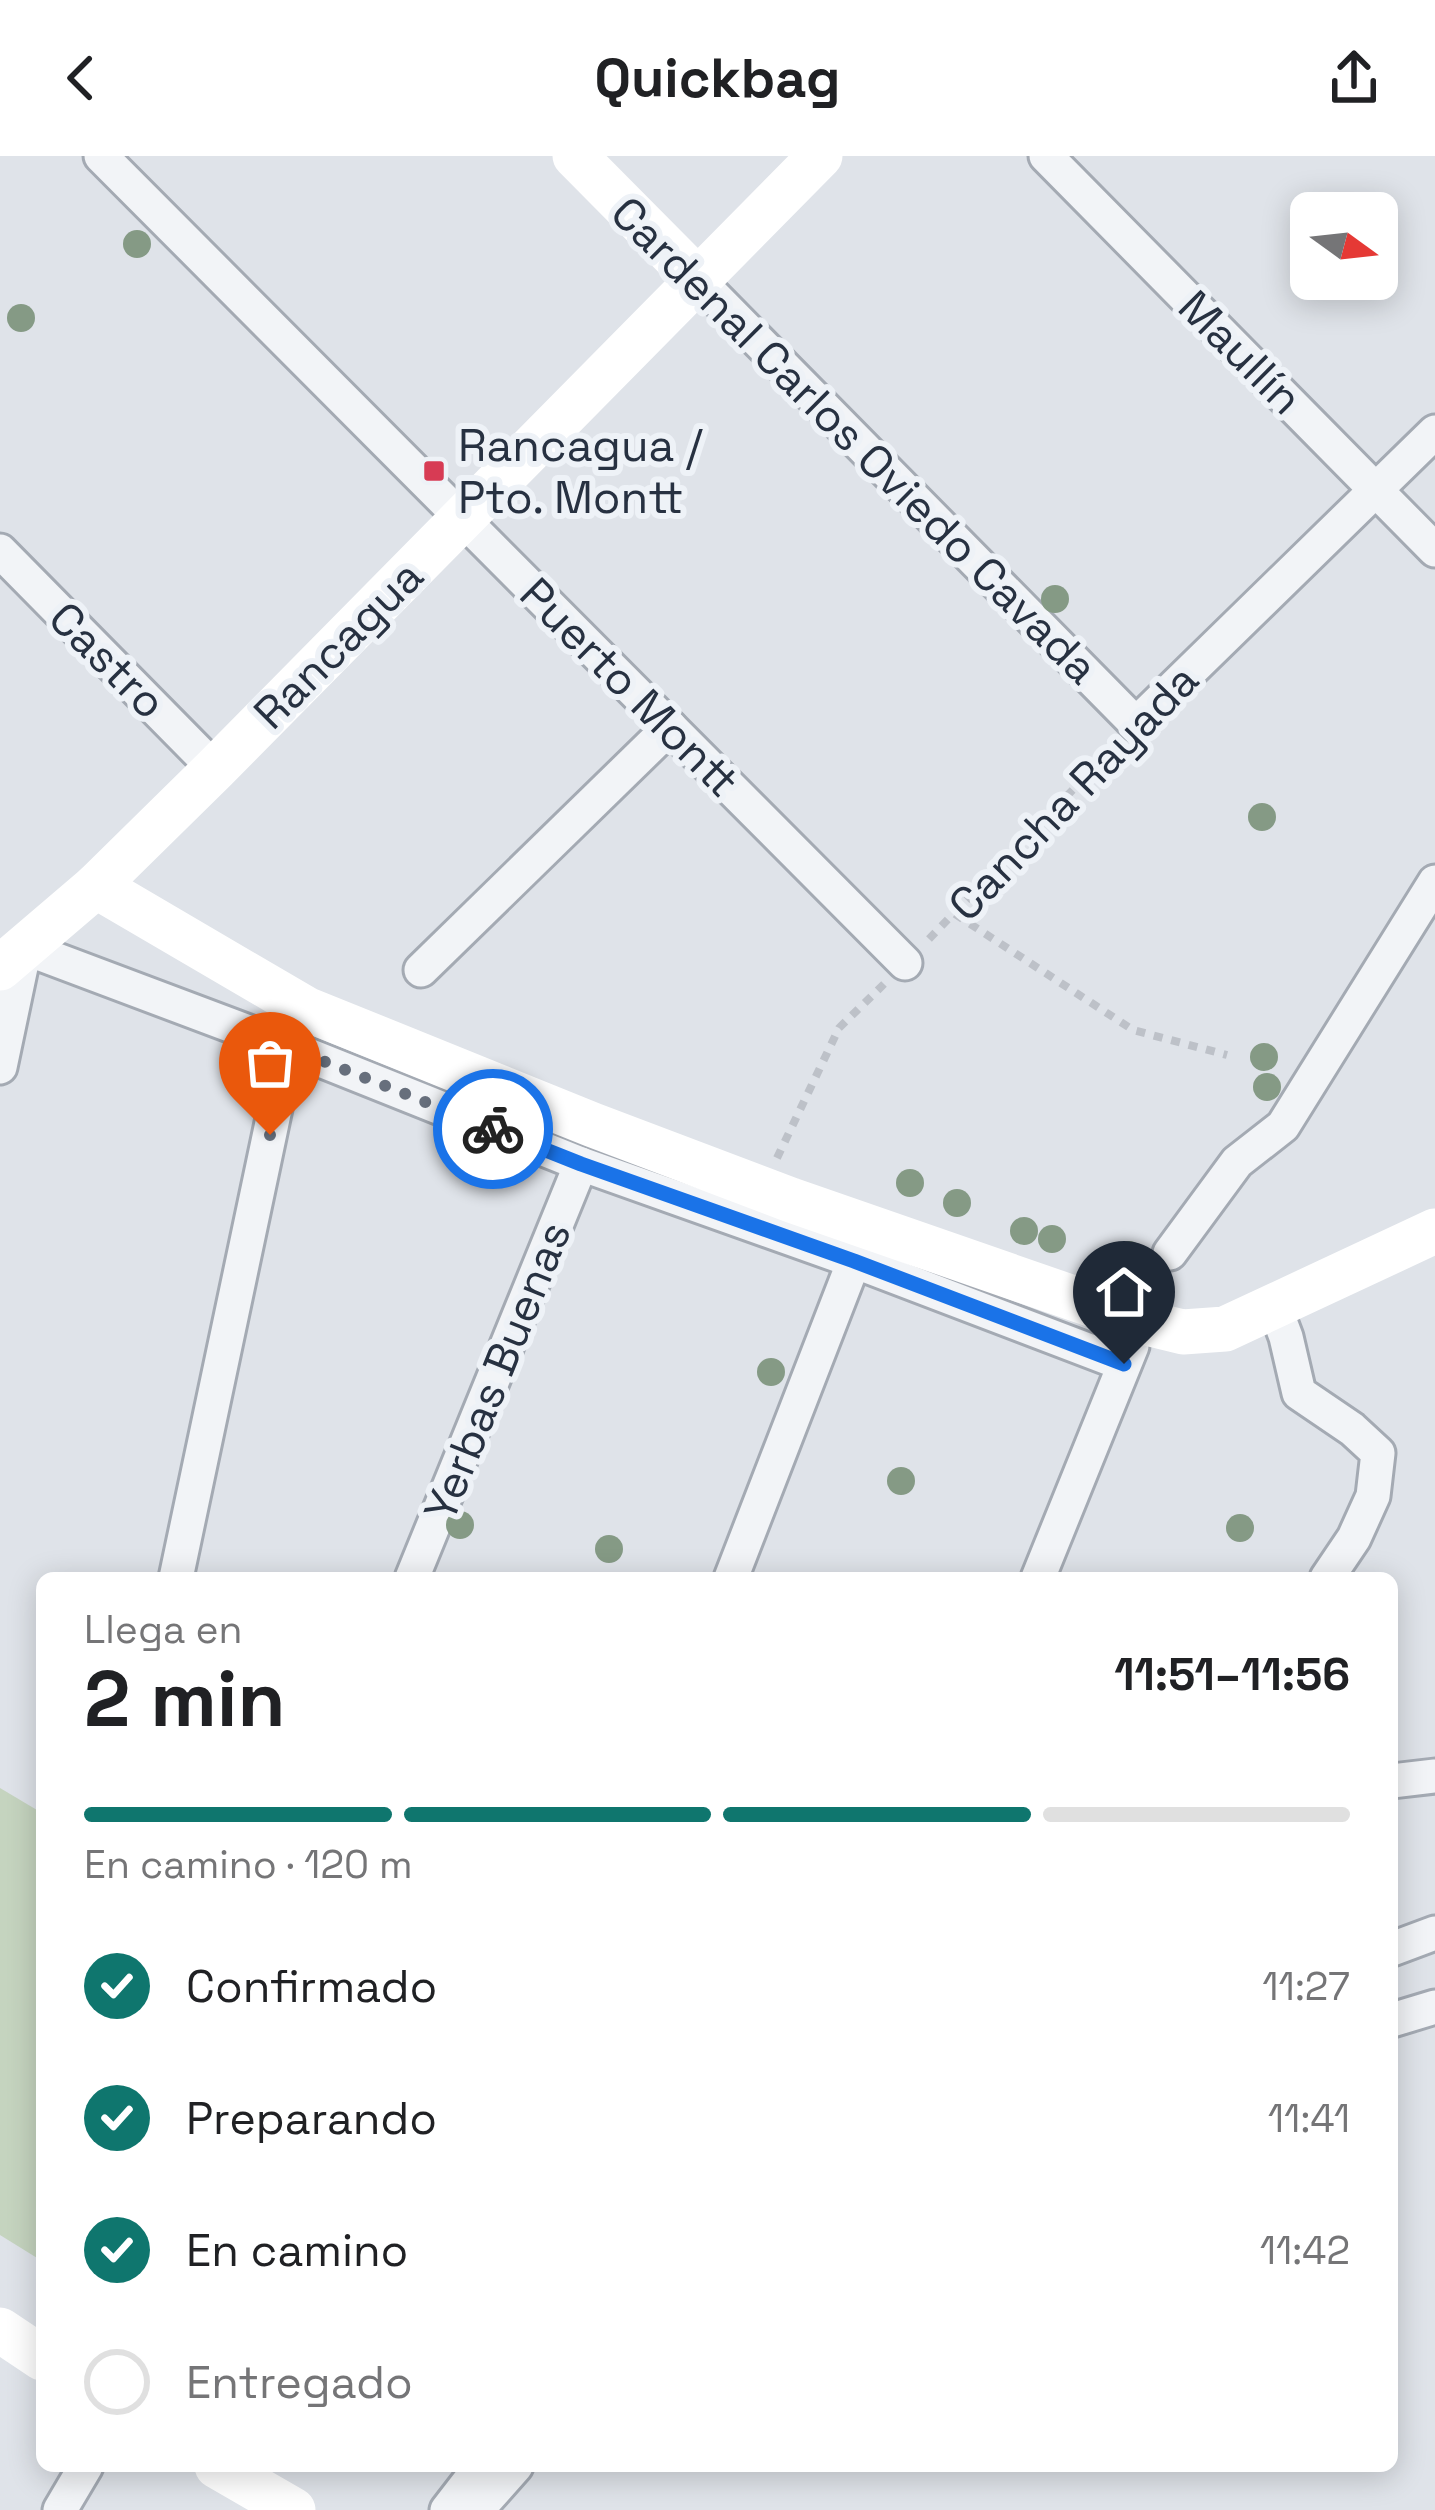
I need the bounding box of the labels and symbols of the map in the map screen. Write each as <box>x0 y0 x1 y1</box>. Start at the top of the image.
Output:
street label: Cardenal Carlos Oviedo Cavada <box>599 185 1110 696</box>
north arrow <box>1290 192 1398 300</box>
street label: Maullín <box>1167 278 1315 426</box>
place label: Rancagua / Pto. Montt <box>458 417 703 526</box>
marker: Rancagua / Pto. Montt <box>421 458 447 484</box>
street label: Rancagua <box>242 548 435 741</box>
street label: Puerto Montt <box>508 566 751 809</box>
street label: Castro <box>37 590 178 731</box>
street label: Cancha Rayada <box>936 652 1210 933</box>
pin <box>219 1012 321 1135</box>
courier <box>433 1069 553 1189</box>
street label: Yerbas Buenas <box>411 1213 583 1529</box>
pin <box>1073 1241 1175 1364</box>

